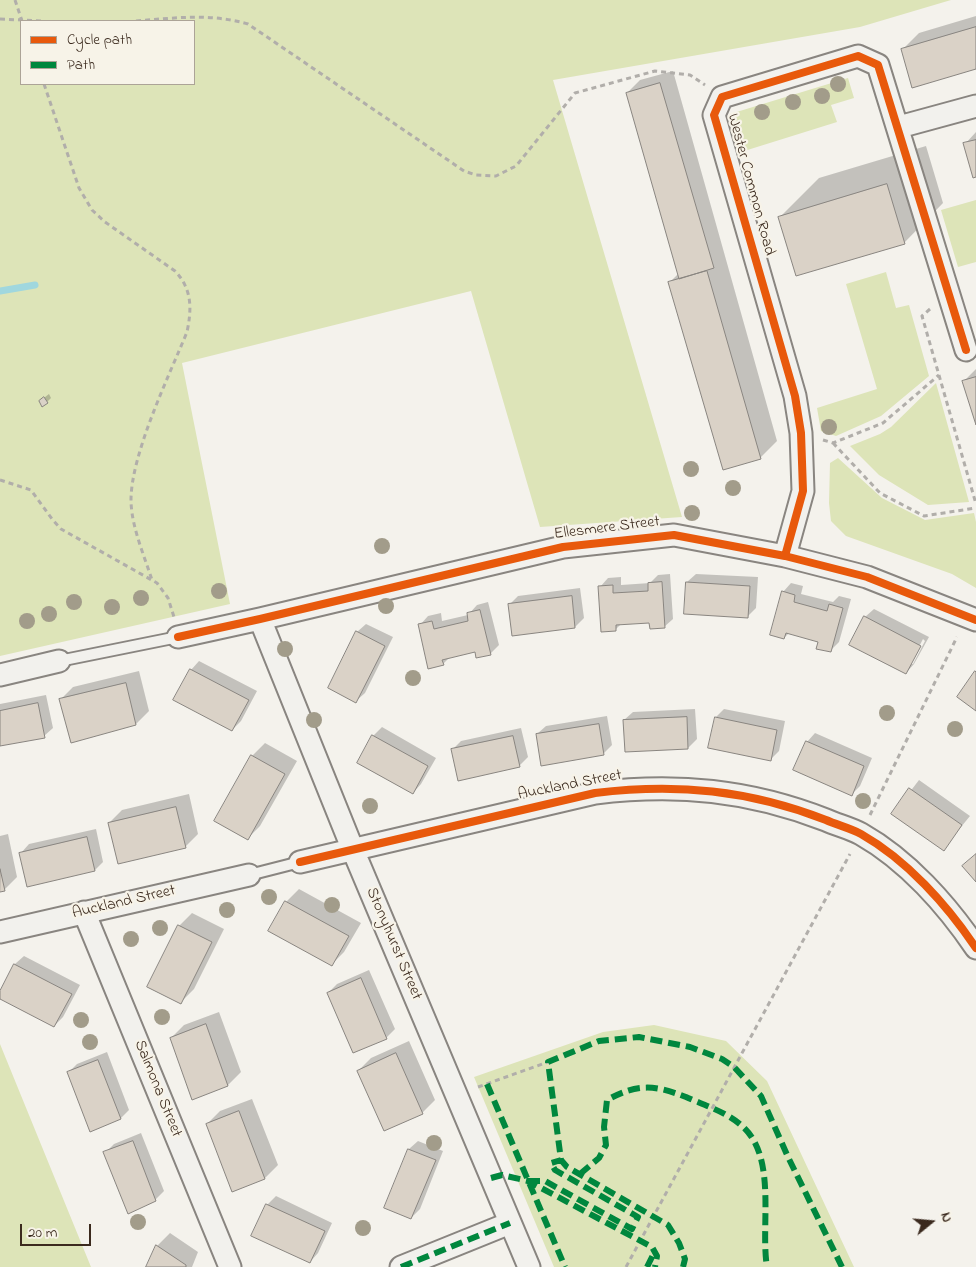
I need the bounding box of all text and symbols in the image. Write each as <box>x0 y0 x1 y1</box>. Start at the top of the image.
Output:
legend <box>20 20 195 85</box>
text: Cycle path <box>67 29 132 51</box>
text: Path <box>67 54 95 76</box>
street label: Wester Common Road <box>722 112 778 258</box>
street label: Ellesmere Street <box>553 513 661 545</box>
street label: Auckland Street <box>516 767 624 805</box>
street label: Auckland Street <box>70 882 178 924</box>
street label: Stonyhurst Street <box>361 885 425 1003</box>
street label: Salmona Street <box>129 1038 185 1140</box>
north arrow <box>906 1197 956 1247</box>
text: N <box>934 1210 957 1225</box>
scale bar <box>22 1214 94 1246</box>
text: 20 m <box>28 1222 57 1244</box>

